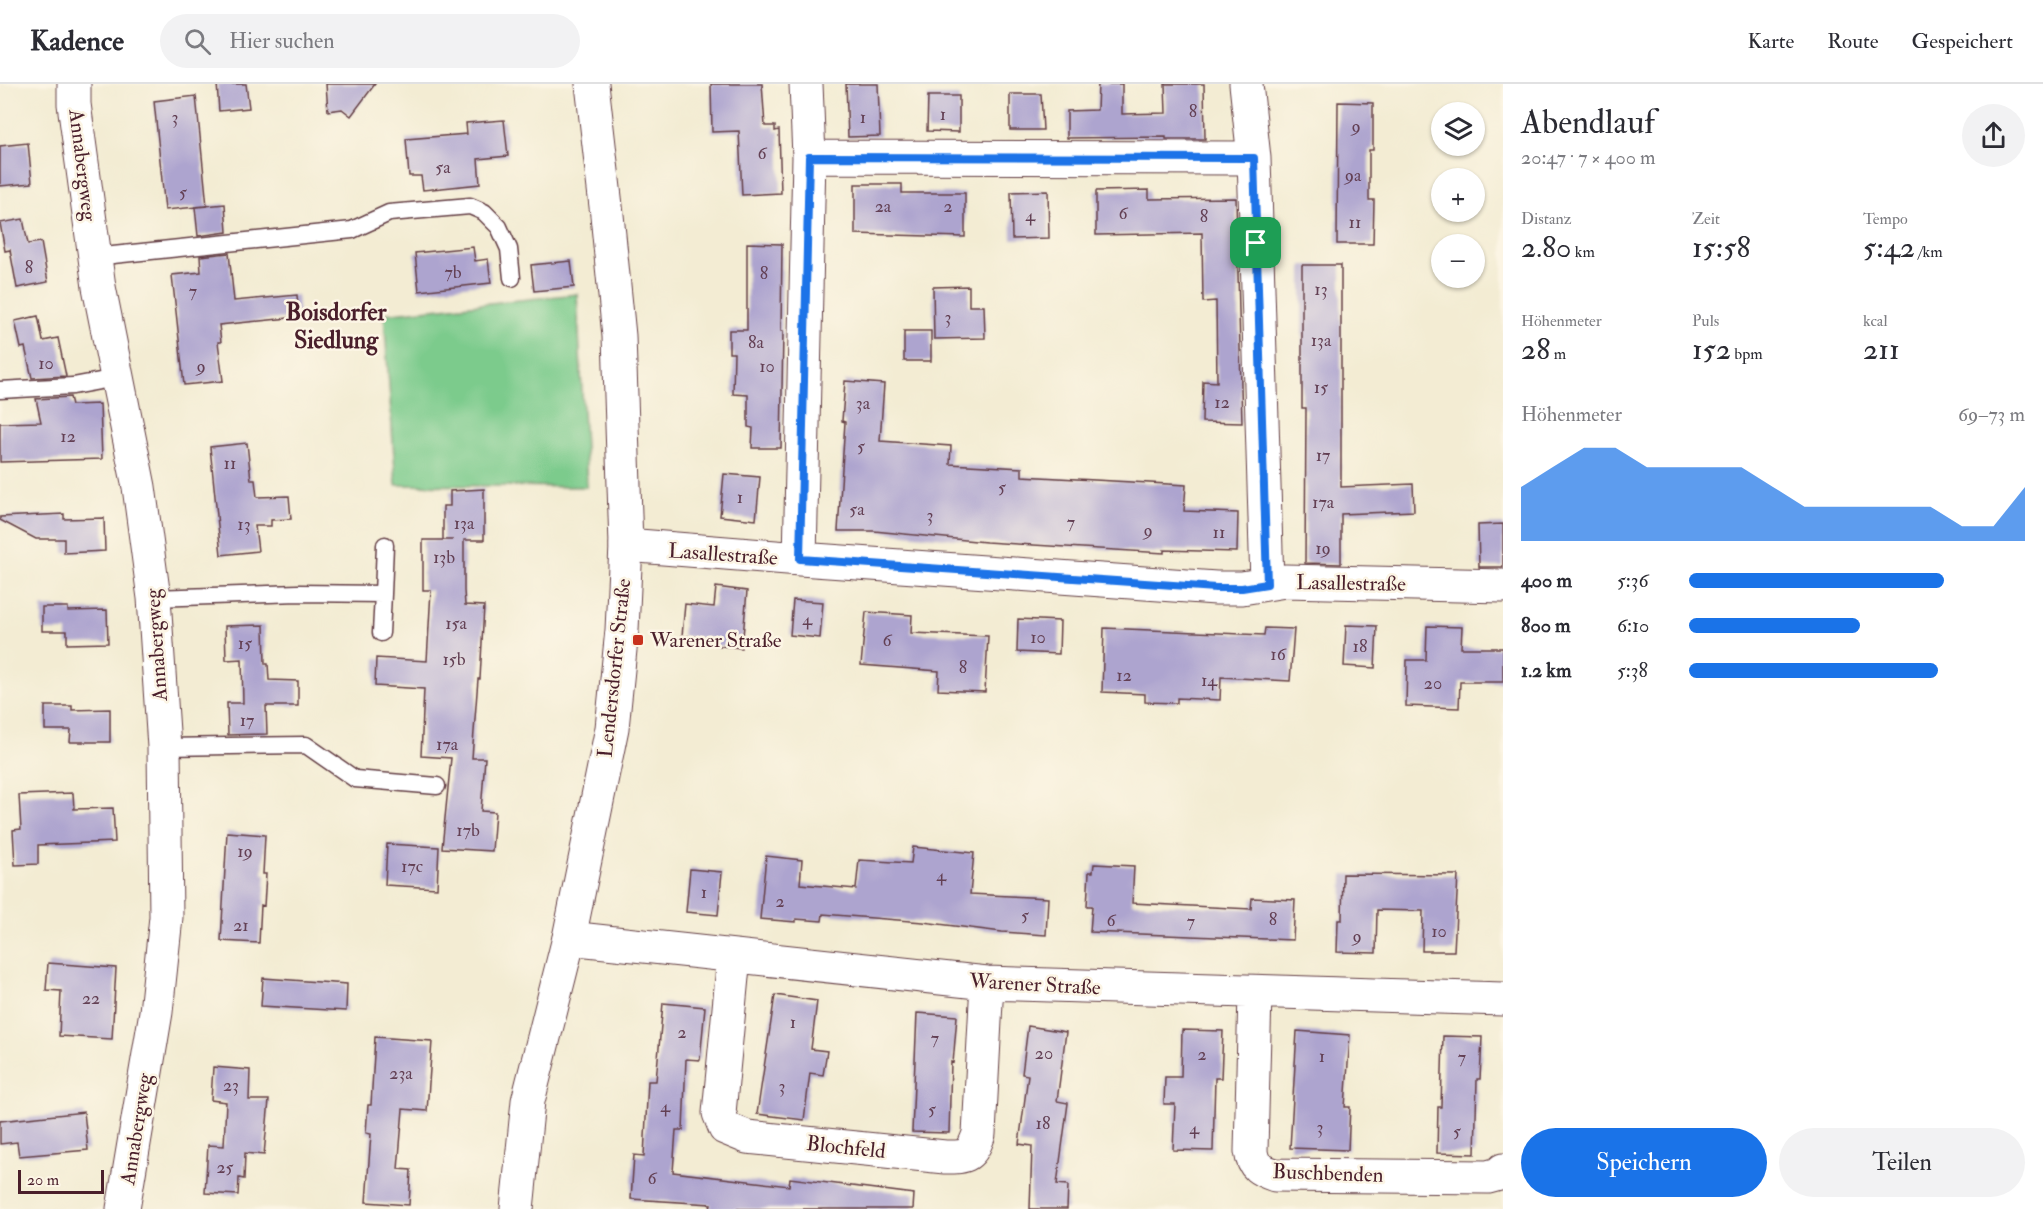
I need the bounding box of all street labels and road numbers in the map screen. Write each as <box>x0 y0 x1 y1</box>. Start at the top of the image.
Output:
street label: Annabergweg <box>62 106 103 223</box>
street label: Lasallestraße <box>667 537 779 572</box>
street label: Lasallestraße <box>1296 569 1406 598</box>
street label: Lendersdorfer Straße <box>592 577 637 759</box>
street label: Annabergweg <box>139 587 174 703</box>
street label: Warener Straße <box>968 968 1102 1001</box>
street label: Annabergweg <box>114 1071 159 1188</box>
street label: Blochfeld <box>805 1130 888 1165</box>
street label: Buschbenden <box>1272 1158 1384 1189</box>

